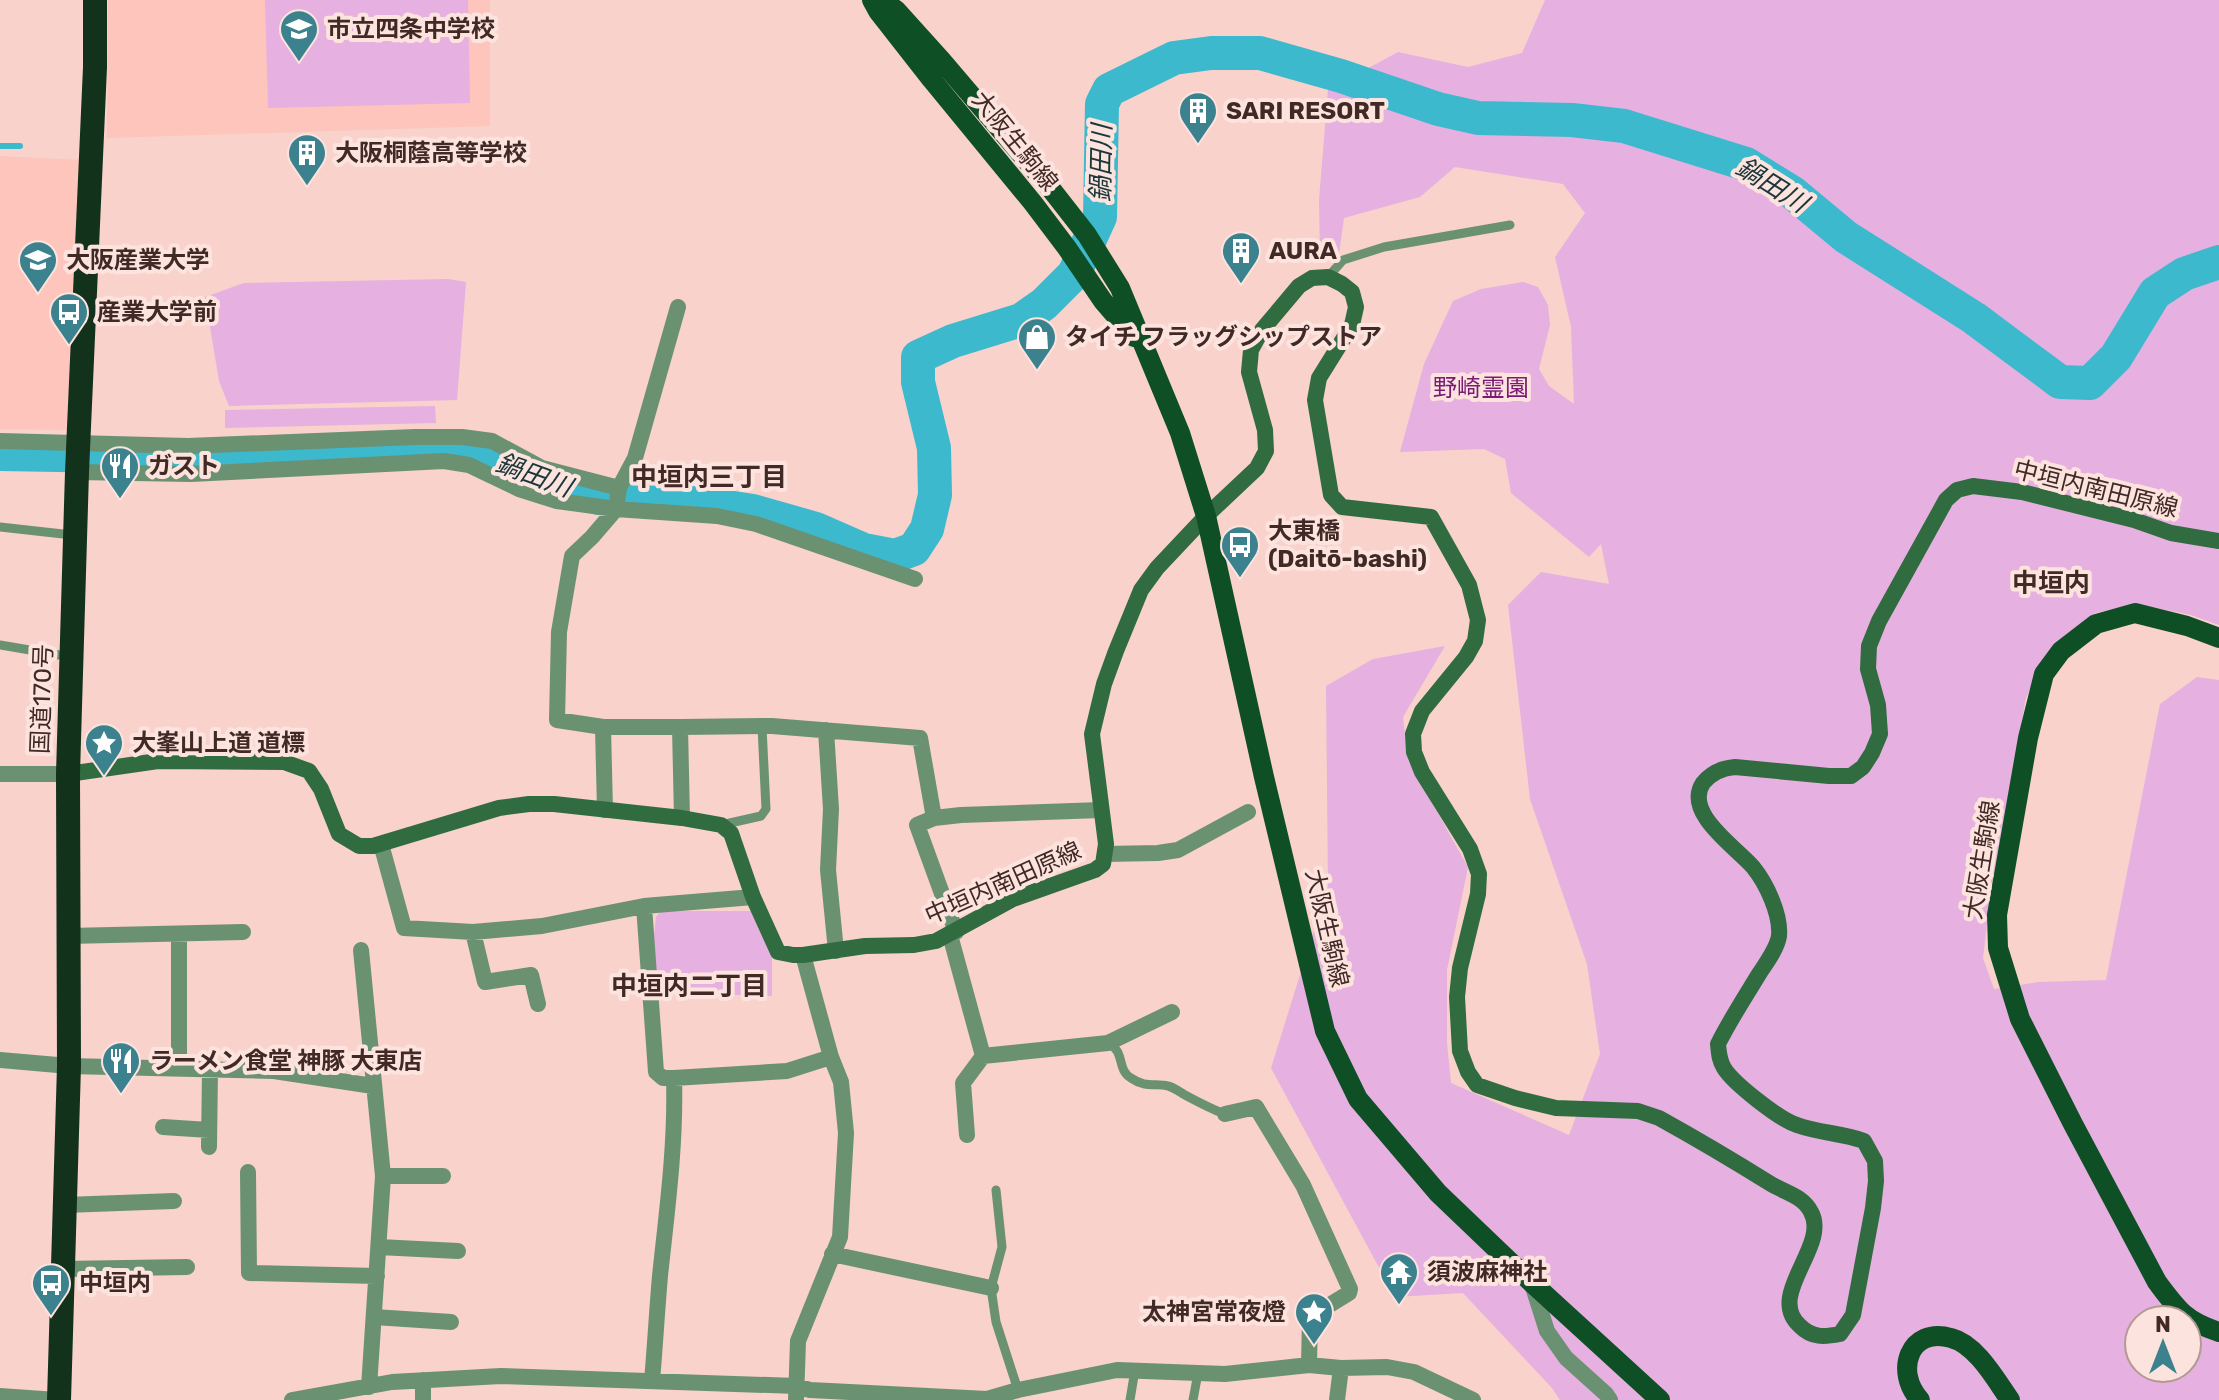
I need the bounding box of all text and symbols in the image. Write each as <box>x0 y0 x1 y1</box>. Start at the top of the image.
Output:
school or university icon: 市立四条中学校 <box>278 8 320 63</box>
place label: 市立四条中学校 <box>327 15 495 43</box>
street label: 大阪生駒線 <box>966 86 1064 196</box>
building icon: SARI RESORT <box>1177 90 1219 145</box>
place label: SARI RESORT <box>1226 97 1385 125</box>
water label: 鍋田川 <box>1085 121 1118 202</box>
building icon: 大阪桐蔭高等学校 <box>286 132 328 187</box>
place label: 大阪桐蔭高等学校 <box>335 139 527 167</box>
water label: 鍋田川 <box>1730 152 1816 221</box>
building icon: AURA <box>1220 230 1262 285</box>
place label: AURA <box>1269 237 1337 265</box>
school or university icon: 大阪産業大学 <box>17 239 59 294</box>
place label: 大阪産業大学 <box>66 246 210 274</box>
bus stop icon: 産業大学前 <box>48 291 90 346</box>
place label: 産業大学前 <box>97 298 217 326</box>
shop icon: タイチ フラッグシップストア <box>1016 316 1058 371</box>
place label: タイチ フラッグシップストア <box>1065 323 1382 351</box>
park label: 野崎霊園 <box>1433 374 1529 402</box>
restaurant icon: ガスト <box>99 445 141 500</box>
water label: 鍋田川 <box>492 448 579 504</box>
place label: ガスト <box>148 452 220 480</box>
street label: 中垣内南田原線 <box>2011 455 2181 523</box>
district label: 中垣内三丁目 <box>631 462 787 493</box>
place label: 大東橋 (Daitō-bashi) <box>1268 517 1427 573</box>
bus stop icon: 大東橋 (Daitō-bashi) <box>1219 524 1261 579</box>
district label: 中垣内 <box>2012 568 2090 599</box>
street label: 国道170号 <box>26 644 58 754</box>
place icon: 大峯山上道 道標 <box>83 722 125 777</box>
place label: 大峯山上道 道標 <box>132 729 305 757</box>
street label: 大阪生駒線 <box>1959 799 2005 921</box>
street label: 中垣内南田原線 <box>921 836 1085 930</box>
street label: 大阪生駒線 <box>1300 866 1354 990</box>
district label: 中垣内二丁目 <box>611 971 767 1002</box>
restaurant icon: ラーメン食堂 神豚 大東店 <box>100 1040 142 1095</box>
place label: ラーメン食堂 神豚 大東店 <box>149 1047 422 1075</box>
temple icon: 須波麻神社 <box>1378 1251 1420 1306</box>
place label: 須波麻神社 <box>1427 1258 1547 1286</box>
bus stop icon: 中垣内 <box>30 1262 72 1317</box>
place label: 中垣内 <box>79 1269 151 1297</box>
place icon: 太神宮常夜燈 <box>1293 1291 1335 1346</box>
place label: 太神宮常夜燈 <box>1142 1298 1286 1326</box>
north arrow <box>2123 1304 2203 1384</box>
text: N <box>2155 1311 2171 1338</box>

